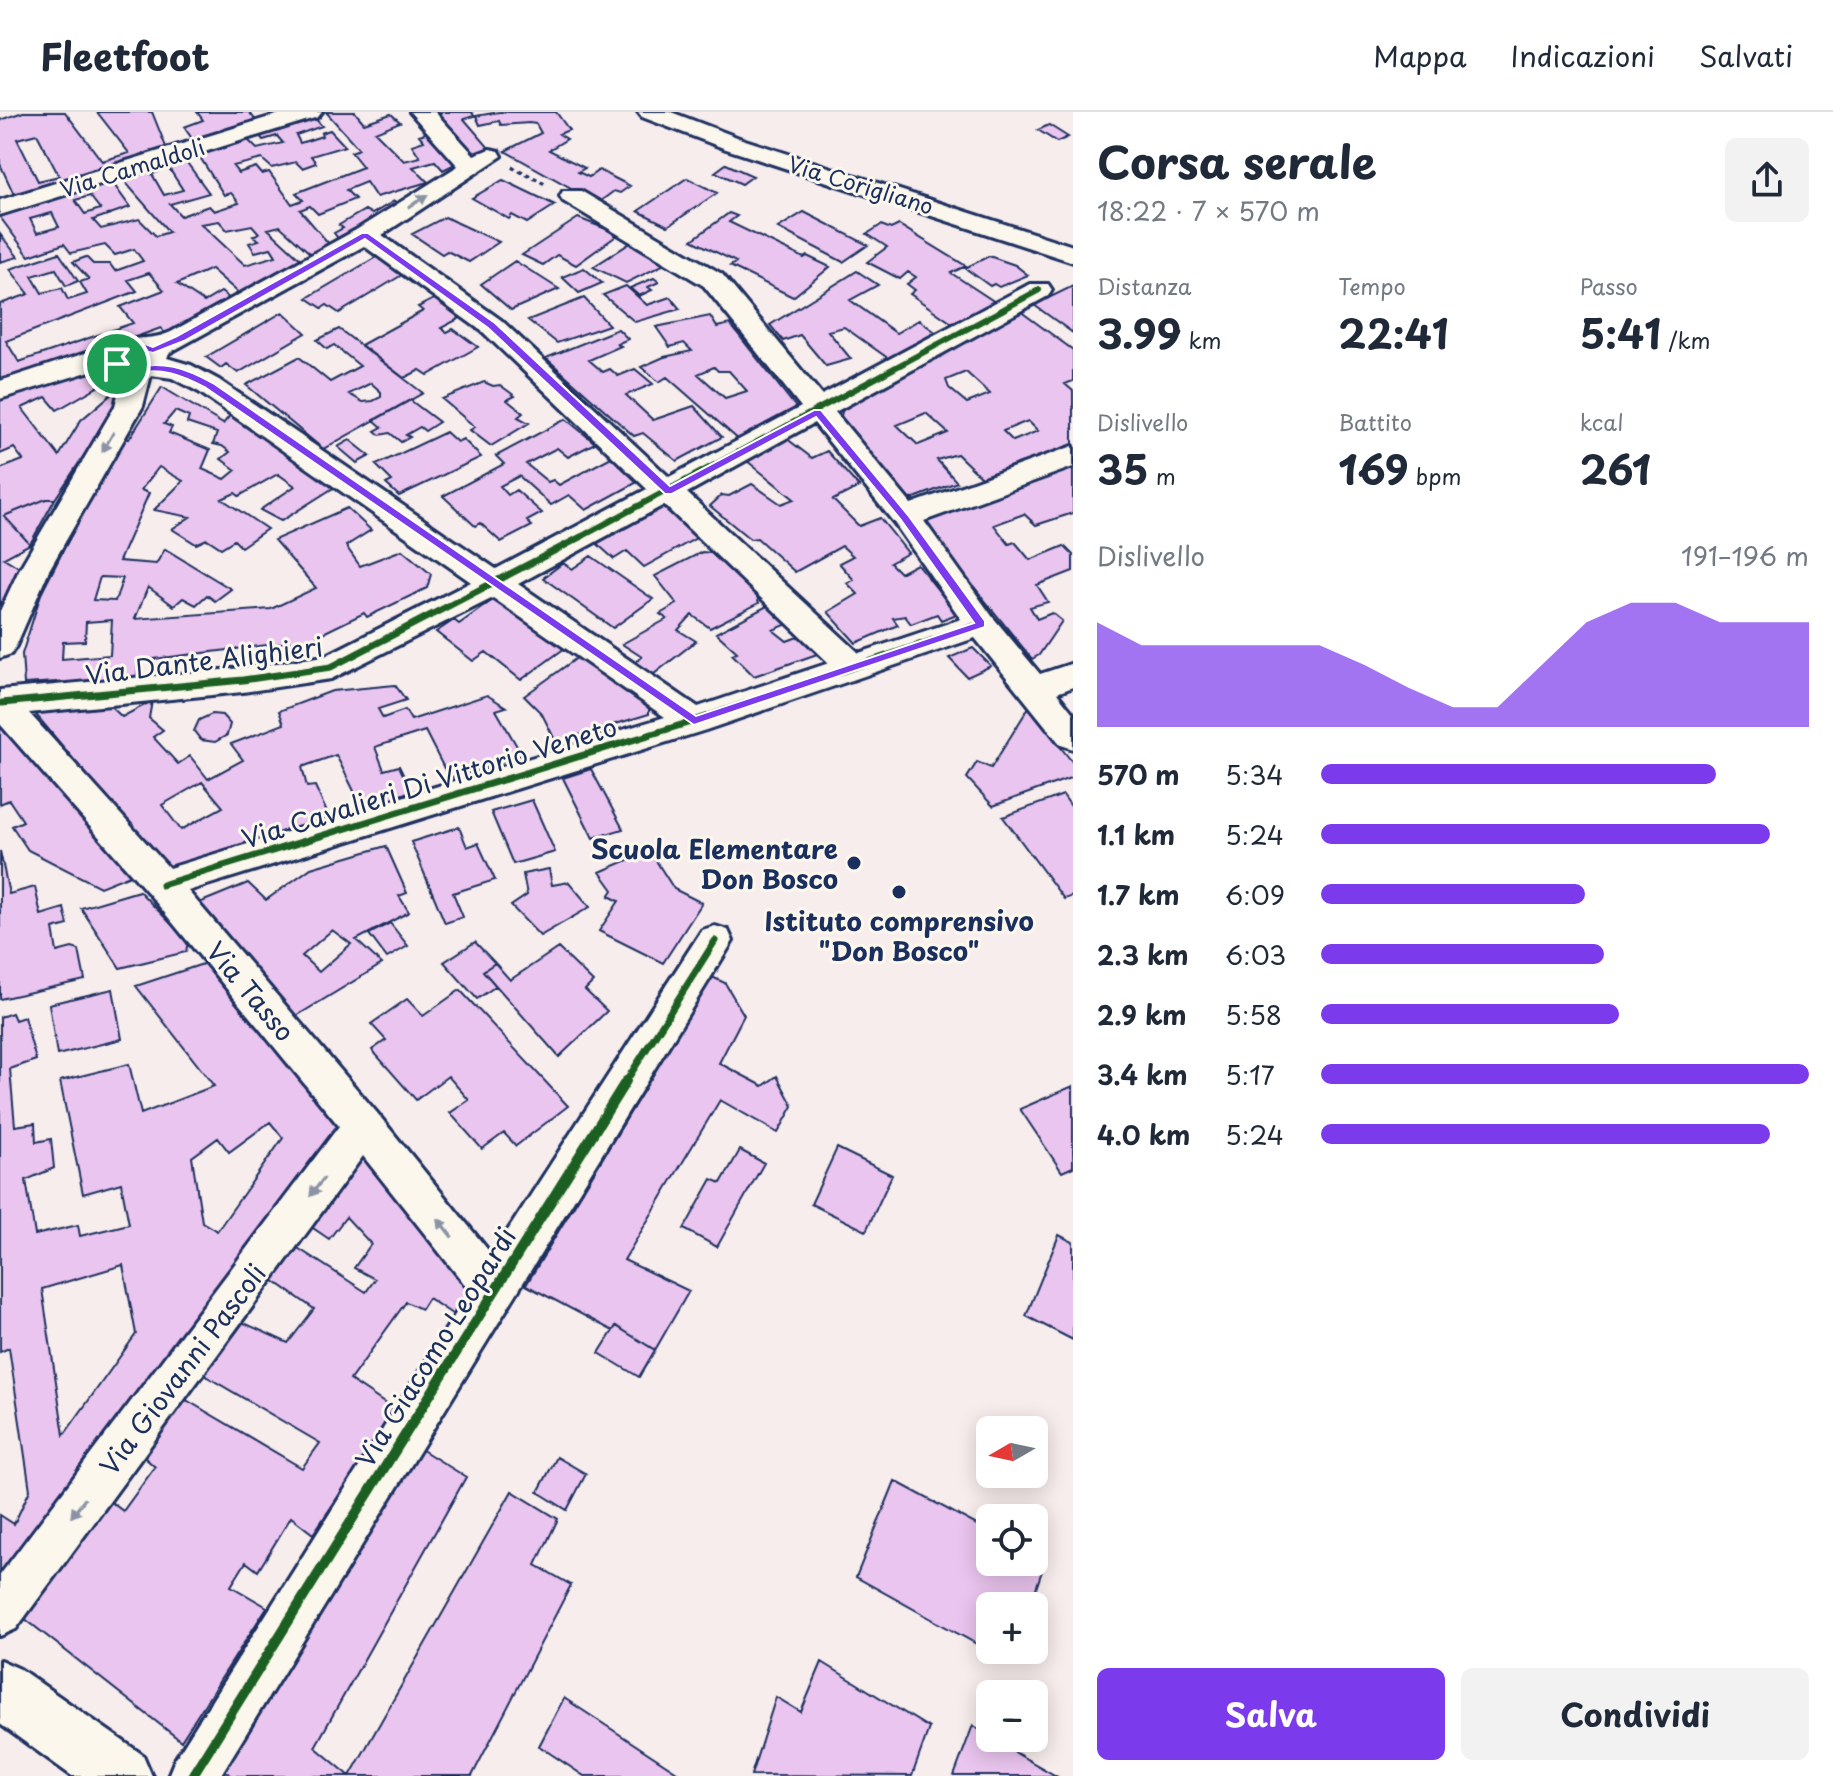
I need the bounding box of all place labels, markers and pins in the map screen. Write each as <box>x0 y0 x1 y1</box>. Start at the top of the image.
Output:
pin <box>83 330 151 398</box>
place label: Scuola Elementare Don Bosco <box>591 829 838 898</box>
marker: Scuola Elementare Don Bosco <box>845 854 863 872</box>
marker: Istituto comprensivo "Don Bosco" <box>890 883 908 901</box>
place label: Istituto comprensivo "Don Bosco" <box>764 901 1034 970</box>

